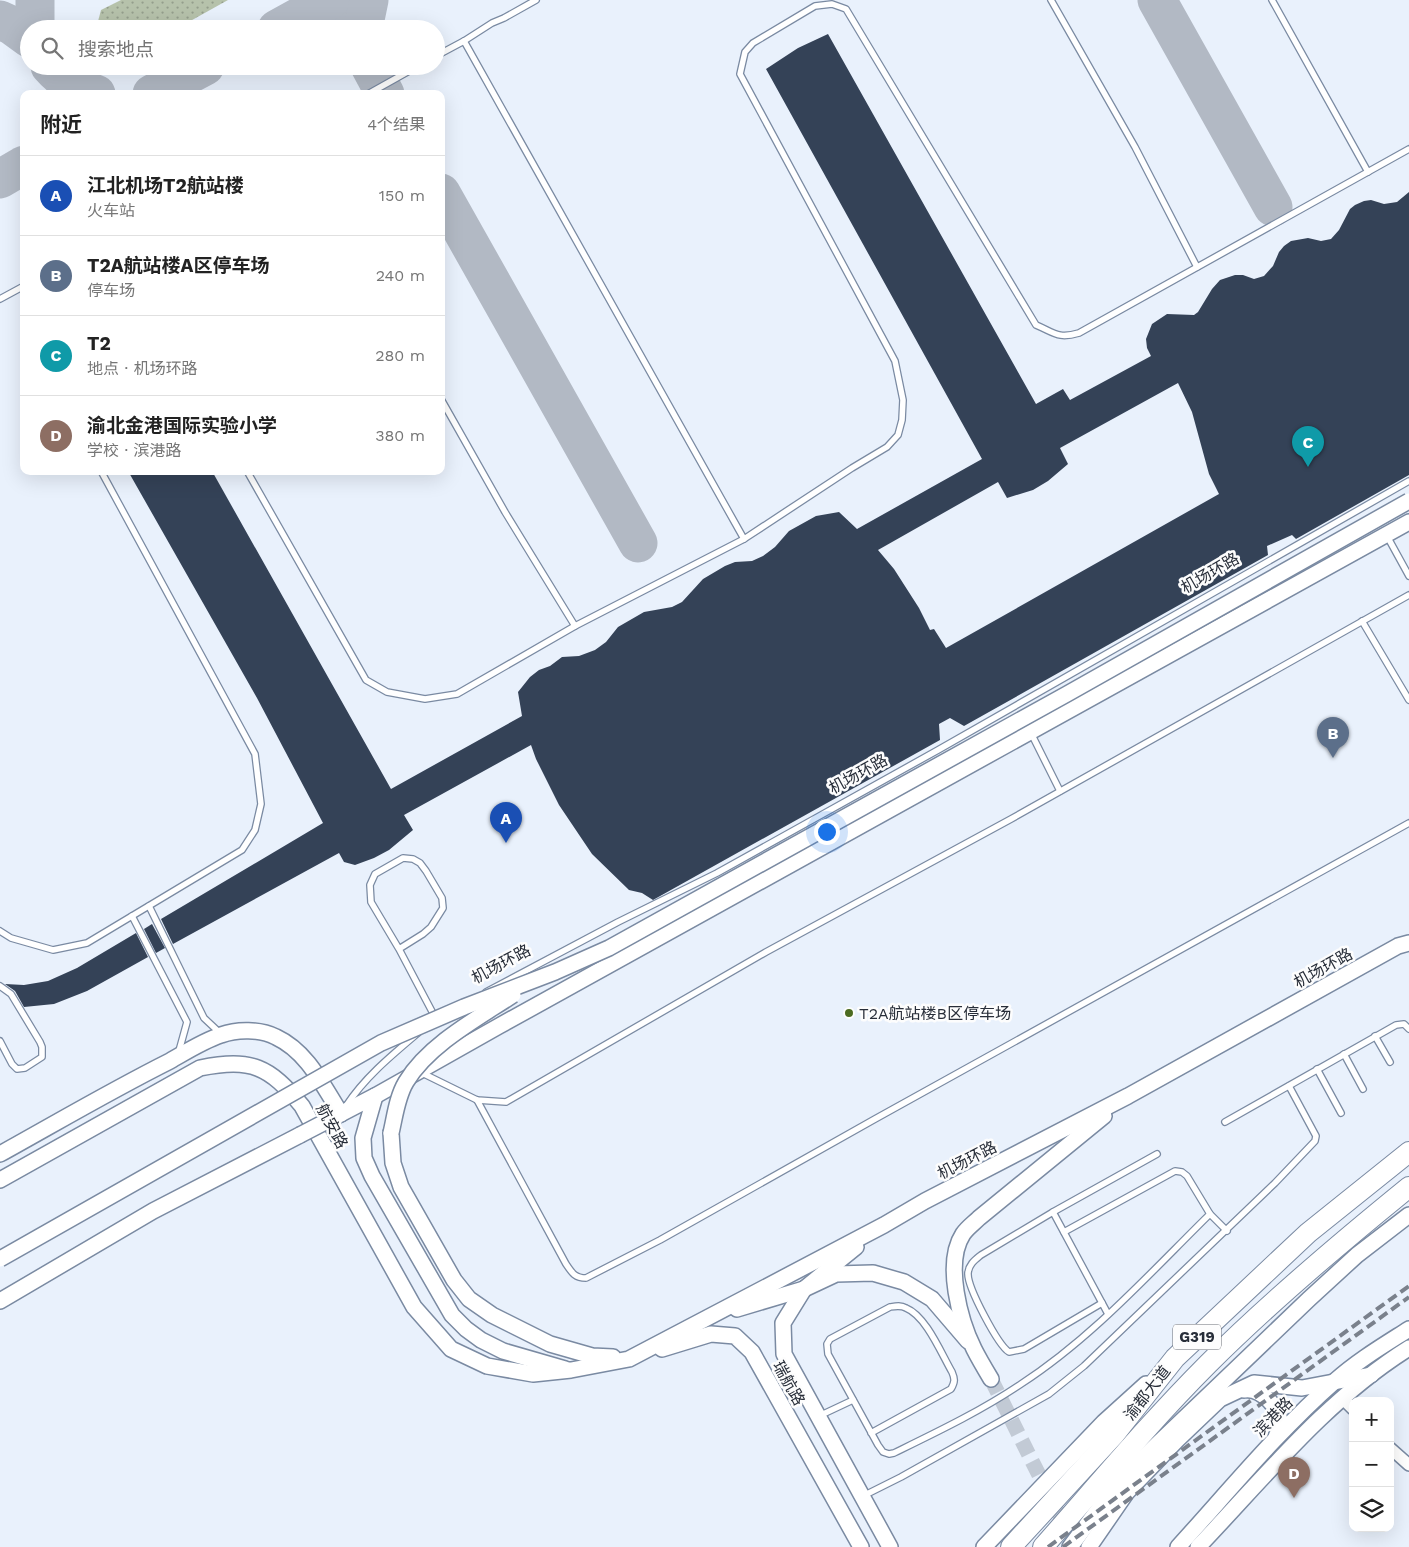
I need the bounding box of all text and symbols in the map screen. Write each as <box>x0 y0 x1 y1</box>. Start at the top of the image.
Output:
search box <box>20 20 445 75</box>
icon: search <box>38 34 66 62</box>
text: 搜索地点 <box>78 38 154 61</box>
text: 附近 <box>40 112 82 137</box>
text: 4个结果 <box>367 115 425 134</box>
text: 江北机场T2航站楼 <box>87 174 244 197</box>
text: A <box>51 186 61 205</box>
text: 150 m <box>379 186 425 205</box>
text: 火车站 <box>87 201 135 220</box>
text: T2A航站楼A区停车场 <box>87 254 269 277</box>
text: B <box>51 266 61 285</box>
text: 240 m <box>376 266 425 285</box>
text: 停车场 <box>87 281 135 300</box>
text: T2 <box>87 332 111 355</box>
text: C <box>51 346 61 365</box>
text: 280 m <box>375 346 425 365</box>
text: 地点 · 机场环路 <box>87 359 198 378</box>
text: 渝北金港国际实验小学 <box>87 414 277 437</box>
text: D <box>50 426 62 445</box>
text: 380 m <box>375 426 425 445</box>
pin: C <box>1292 426 1324 467</box>
text: 学校 · 滨港路 <box>87 441 182 460</box>
street label: 机场环路 <box>1178 549 1242 597</box>
pin: B <box>1317 717 1349 758</box>
street label: 机场环路 <box>825 750 891 798</box>
pin: A <box>490 802 522 843</box>
your location <box>814 819 840 845</box>
street label: 机场环路 <box>468 941 534 987</box>
street label: 机场环路 <box>1290 944 1356 992</box>
place label: T2A航站楼B区停车场 <box>859 1004 1011 1023</box>
marker: T2A航站楼B区停车场 <box>843 1007 855 1019</box>
street label: 航安路 <box>312 1100 352 1152</box>
street label: 机场环路 <box>934 1137 1000 1183</box>
road number: G319 <box>1173 1324 1221 1350</box>
street label: 瑞航路 <box>769 1357 809 1409</box>
street label: 渝都大道 <box>1120 1362 1174 1424</box>
street label: 滨港路 <box>1249 1393 1297 1441</box>
map controls <box>1349 1397 1394 1532</box>
button: + <box>1349 1397 1394 1442</box>
button: − <box>1349 1442 1394 1487</box>
pin: D <box>1278 1457 1310 1498</box>
button: layers <box>1349 1487 1394 1532</box>

